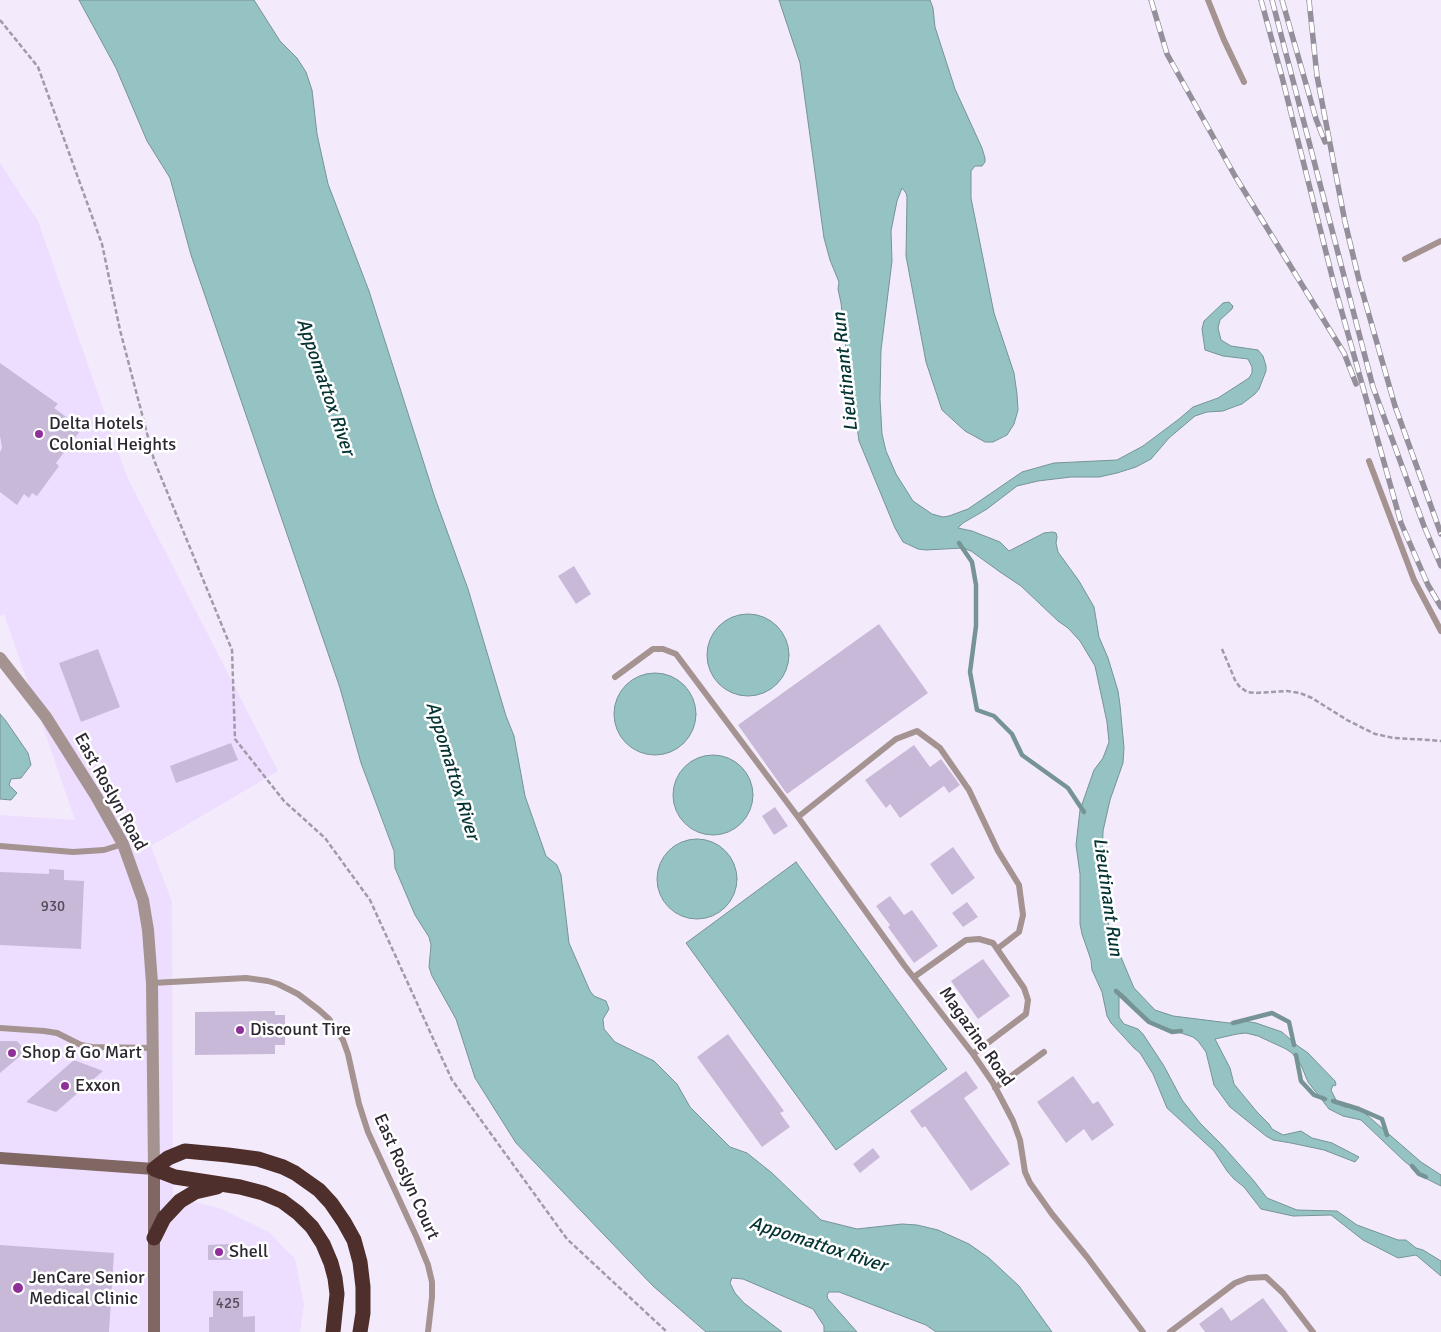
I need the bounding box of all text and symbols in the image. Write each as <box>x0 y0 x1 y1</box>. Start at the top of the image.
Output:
water label: Lieutinant Run <box>828 311 864 433</box>
water label: Appomattox River <box>291 316 359 458</box>
place label: Delta Hotels Colonial Heights <box>49 413 176 456</box>
marker: Delta Hotels Colonial Heights <box>33 428 45 440</box>
water label: Appomattox River <box>420 699 484 843</box>
street label: East Roslyn Road <box>69 730 151 854</box>
water label: Lieutinant Run <box>1087 836 1127 958</box>
house number: 930 <box>41 898 65 916</box>
street label: Magazine Road <box>934 983 1018 1091</box>
place label: Discount Tire <box>250 1019 351 1041</box>
marker: Discount Tire <box>234 1024 246 1036</box>
place label: Shop & Go Mart <box>22 1042 142 1064</box>
marker: Shop & Go Mart <box>6 1047 18 1059</box>
place label: Exxon <box>75 1075 121 1097</box>
marker: Exxon <box>59 1080 71 1092</box>
street label: East Roslyn Court <box>369 1111 443 1243</box>
water label: Appomattox River <box>746 1212 890 1278</box>
place label: Shell <box>229 1241 268 1263</box>
marker: Shell <box>213 1246 225 1258</box>
place label: JenCare Senior Medical Clinic <box>29 1267 145 1310</box>
marker: JenCare Senior Medical Clinic <box>11 1281 25 1295</box>
house number: 425 <box>216 1295 240 1313</box>

